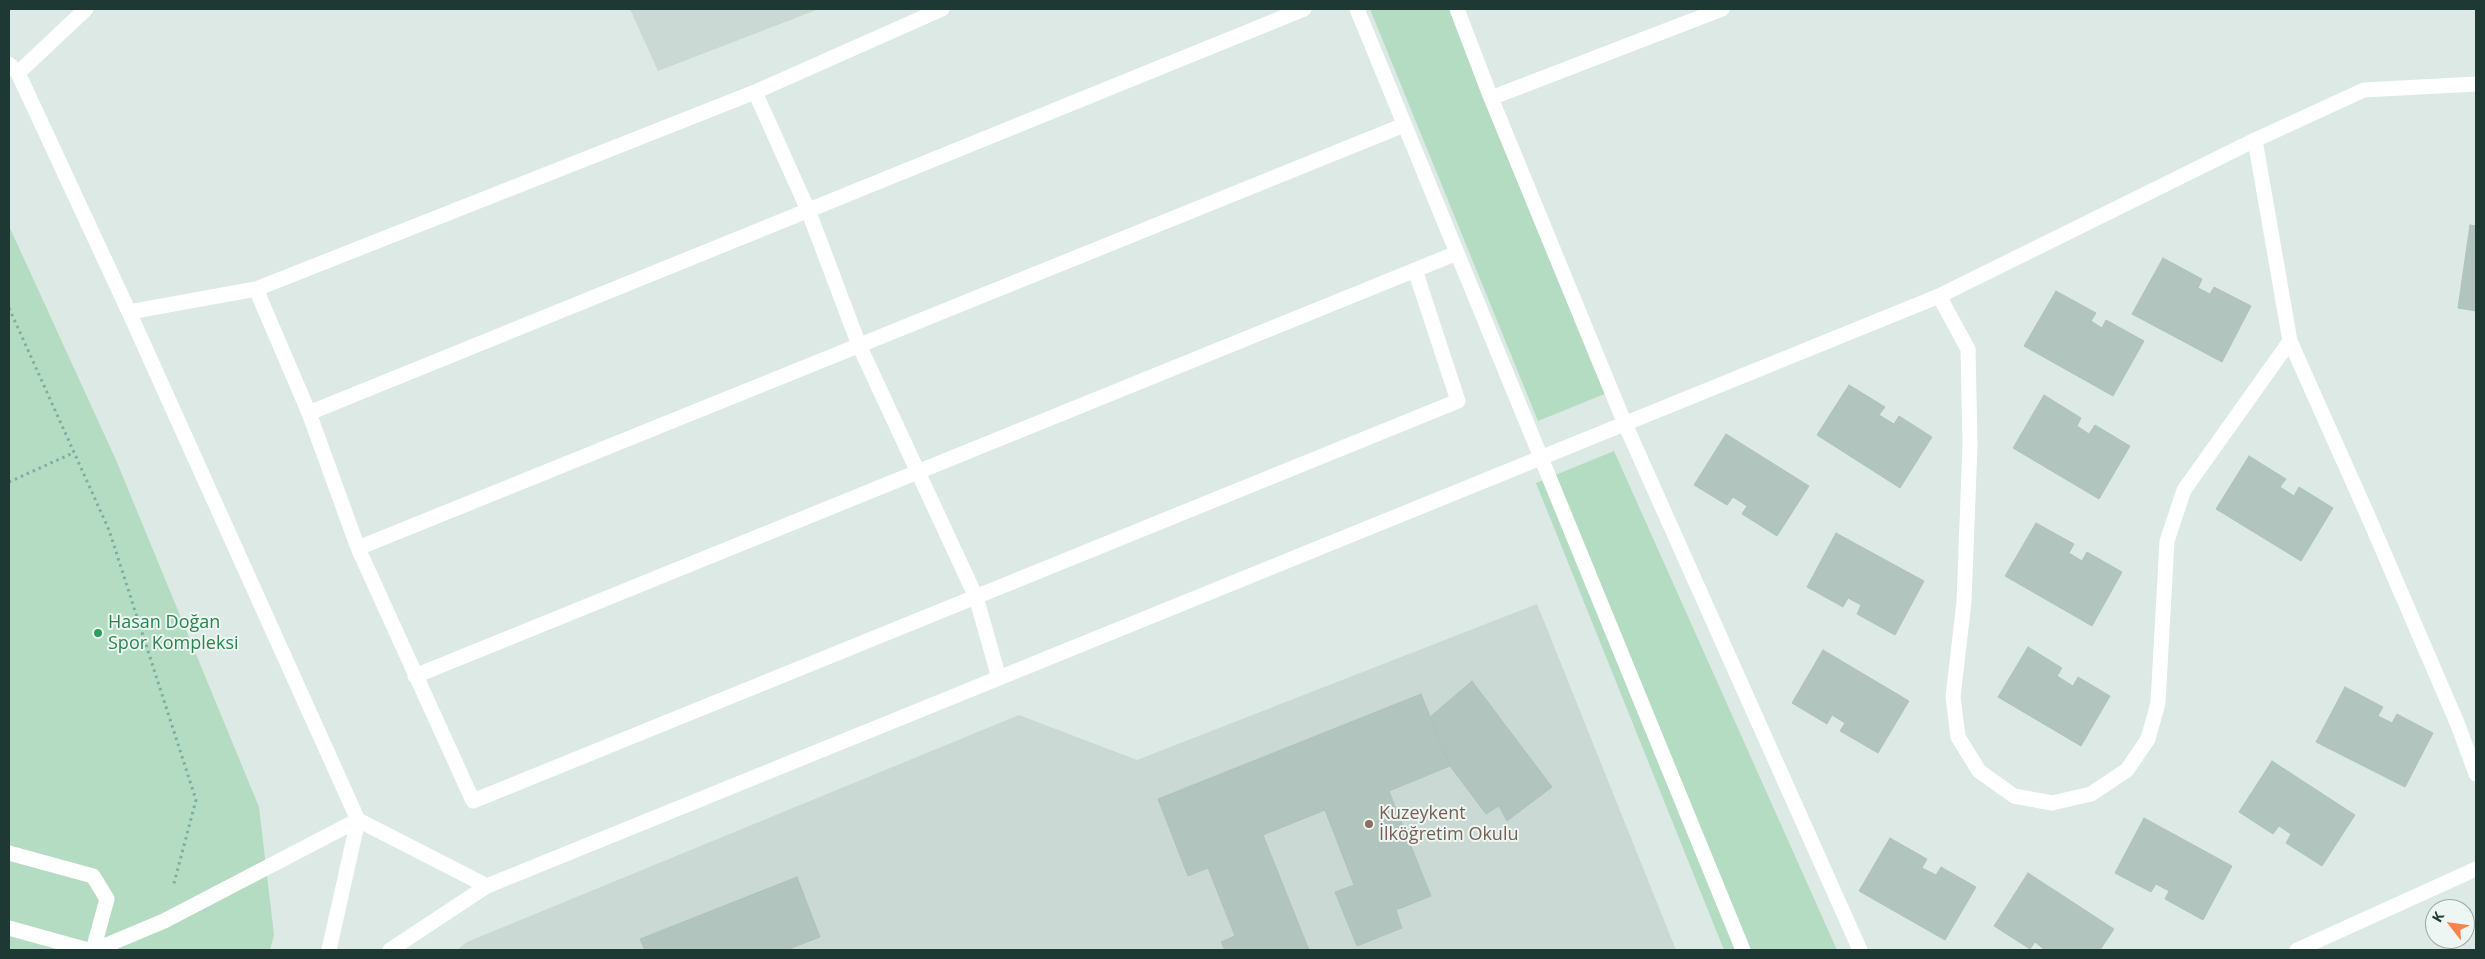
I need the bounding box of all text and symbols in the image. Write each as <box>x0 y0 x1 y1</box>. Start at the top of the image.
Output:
place label: Hasan Doğan Spor Kompleksi <box>108 612 238 654</box>
marker: Hasan Doğan Spor Kompleksi <box>92 627 104 639</box>
place label: Kuzeykent İlköğretim Okulu <box>1379 803 1518 846</box>
marker: Kuzeykent İlköğretim Okulu <box>1363 818 1375 830</box>
north arrow <box>2425 899 2475 949</box>
text: K <box>2427 908 2448 926</box>

